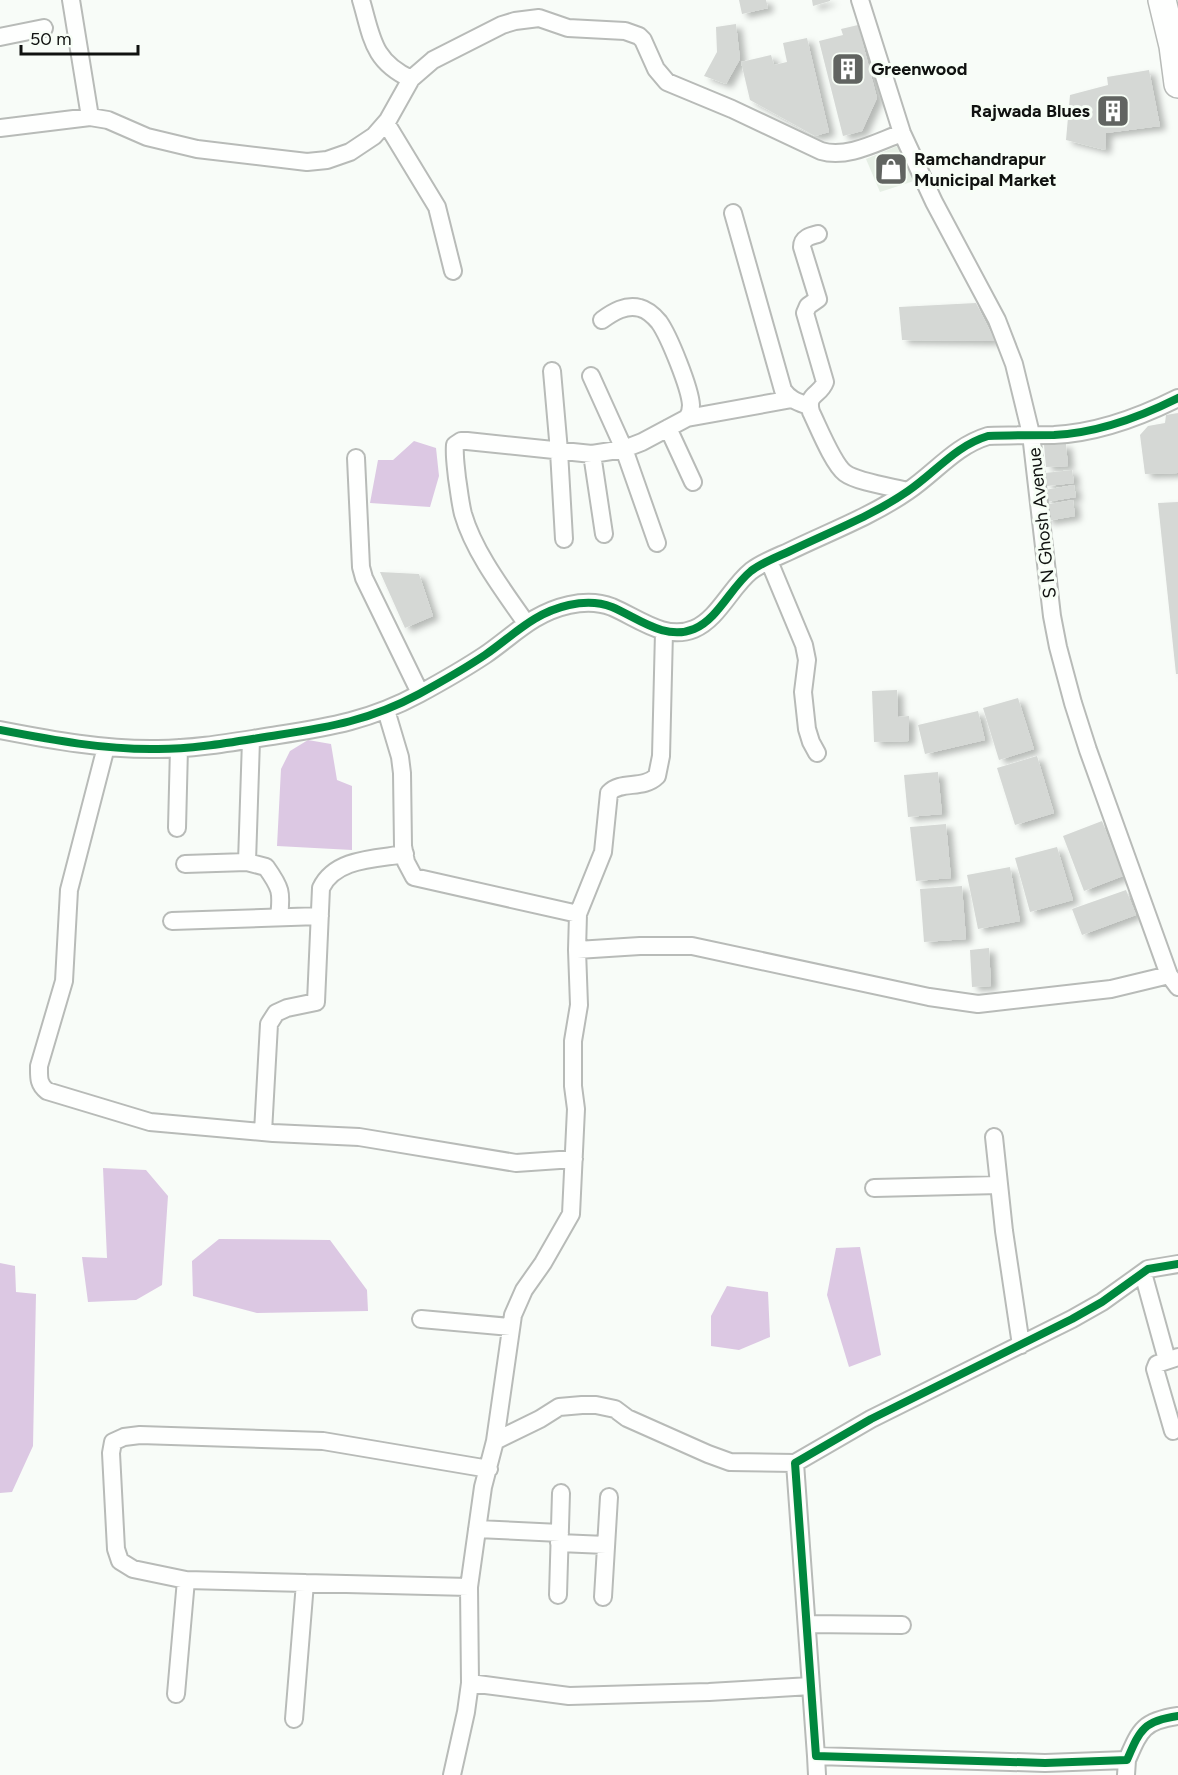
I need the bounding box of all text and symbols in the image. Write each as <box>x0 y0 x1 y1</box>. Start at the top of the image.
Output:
scale bar <box>21 18 138 56</box>
text: 50 m <box>30 28 72 50</box>
building icon: Greenwood <box>830 51 866 87</box>
place label: Greenwood <box>871 58 967 80</box>
building icon: Rajwada Blues <box>1095 93 1131 129</box>
place label: Rajwada Blues <box>971 100 1091 122</box>
place label: Ramchandrapur Municipal Market <box>914 148 1057 191</box>
shop icon: Ramchandrapur Municipal Market <box>873 151 909 187</box>
street label: S N Ghosh Avenue <box>1023 446 1061 600</box>

